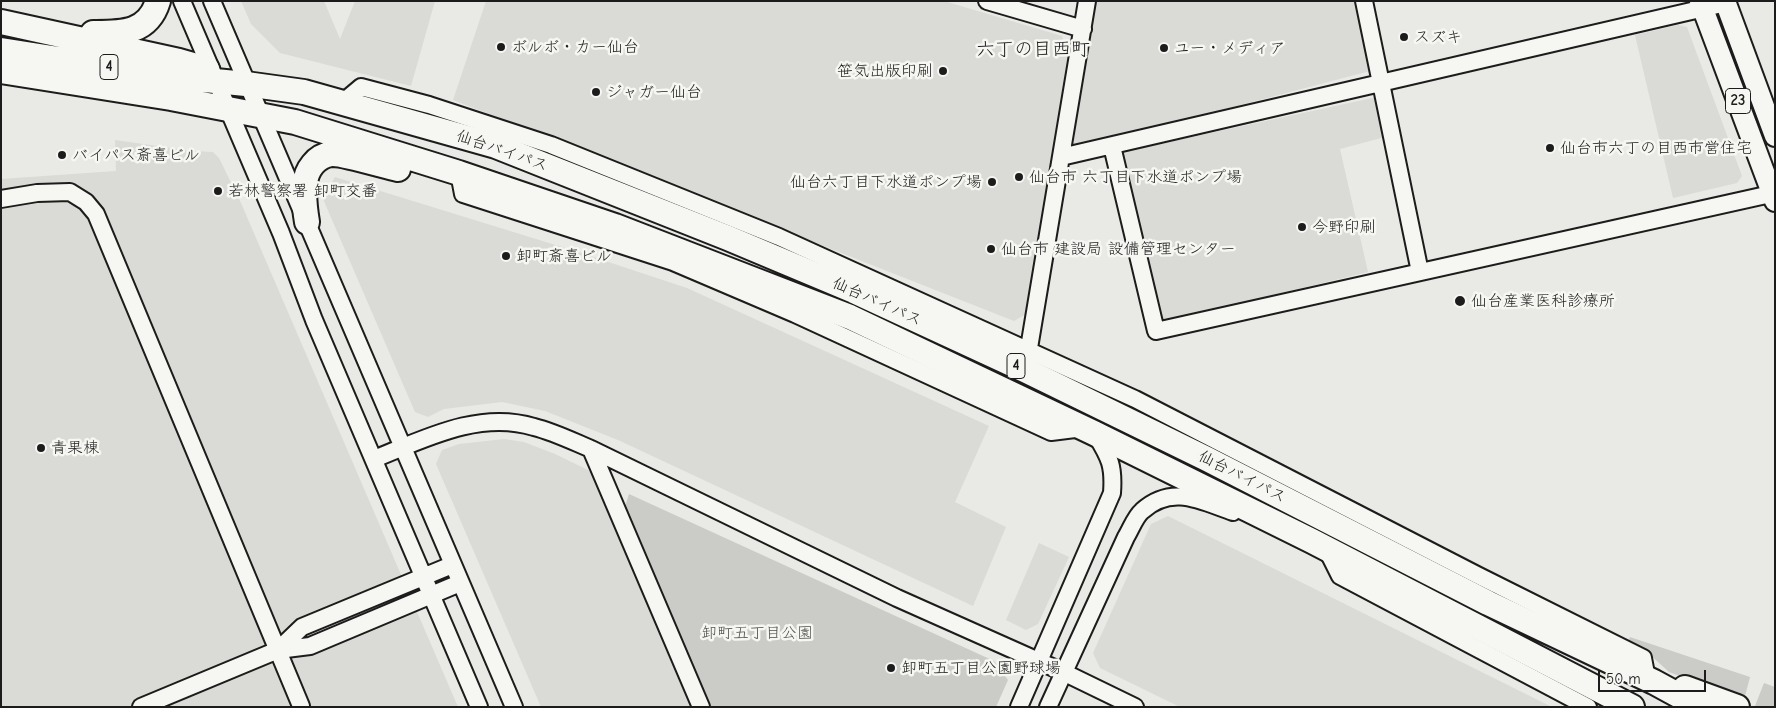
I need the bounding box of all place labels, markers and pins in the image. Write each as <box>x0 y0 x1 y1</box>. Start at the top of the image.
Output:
place label: スズキ <box>1414 27 1462 47</box>
marker: スズキ <box>1398 31 1410 43</box>
place label: ボルボ・カー仙台 <box>511 37 639 57</box>
place label: ユー・メディア <box>1174 38 1285 58</box>
marker: ボルボ・カー仙台 <box>495 41 507 53</box>
marker: ユー・メディア <box>1158 42 1170 54</box>
place label: 笹気出版印刷 <box>837 61 933 81</box>
marker: 笹気出版印刷 <box>937 65 949 77</box>
place label: ジャガー仙台 <box>606 82 702 102</box>
marker: ジャガー仙台 <box>590 86 602 98</box>
place label: 仙台市六丁の目西市営住宅 <box>1560 138 1752 158</box>
marker: 仙台市六丁の目西市営住宅 <box>1544 142 1556 154</box>
place label: バイパス斎喜ビル <box>72 145 200 165</box>
marker: バイパス斎喜ビル <box>56 149 68 161</box>
place label: 仙台市 六丁目下水道ポンプ場 <box>1029 167 1242 187</box>
marker: 仙台市 六丁目下水道ポンプ場 <box>1013 171 1025 183</box>
place label: 仙台六丁目下水道ポンプ場 <box>790 172 982 192</box>
marker: 仙台六丁目下水道ポンプ場 <box>986 176 998 188</box>
place label: 若林警察署 卸町交番 <box>228 181 377 201</box>
marker: 若林警察署 卸町交番 <box>212 185 224 197</box>
place label: 今野印刷 <box>1312 217 1376 237</box>
marker: 今野印刷 <box>1296 221 1308 233</box>
place label: 仙台市 建設局 設備管理センター <box>1001 239 1236 259</box>
marker: 仙台市 建設局 設備管理センター <box>985 243 997 255</box>
place label: 卸町斎喜ビル <box>516 246 612 266</box>
marker: 卸町斎喜ビル <box>500 250 512 262</box>
place label: 仙台産業医科診療所 <box>1471 291 1615 311</box>
marker: 仙台産業医科診療所 <box>1453 294 1467 308</box>
place label: 青果棟 <box>51 438 99 458</box>
marker: 青果棟 <box>35 442 47 454</box>
place label: 卸町五丁目公園野球場 <box>901 658 1061 678</box>
marker: 卸町五丁目公園野球場 <box>885 662 897 674</box>

